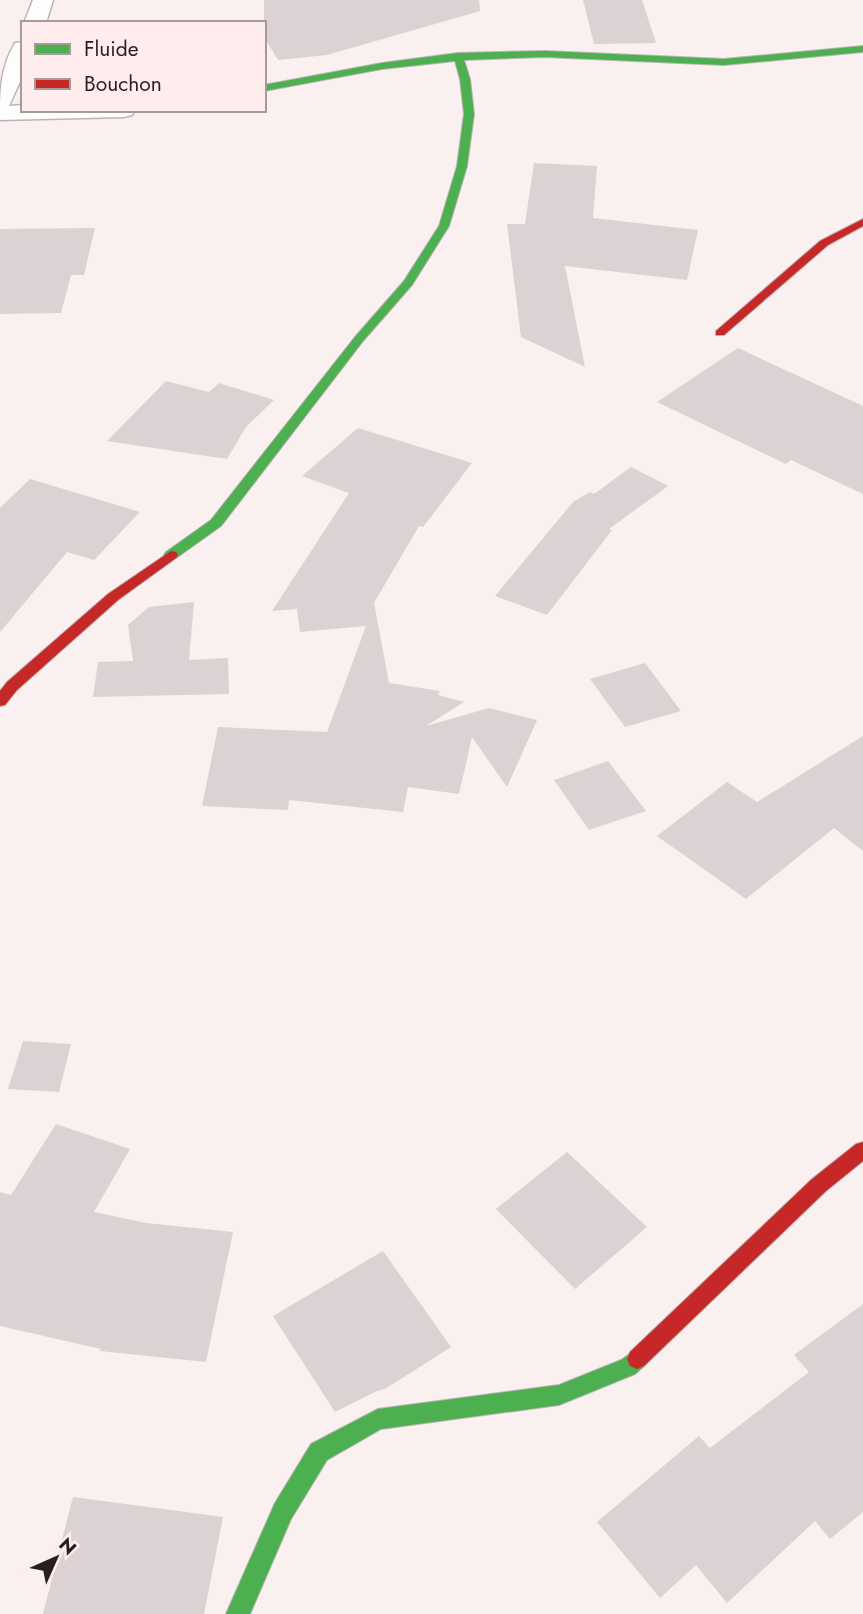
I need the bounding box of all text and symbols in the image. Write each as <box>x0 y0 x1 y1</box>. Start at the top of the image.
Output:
legend <box>21 21 266 112</box>
text: Fluide <box>84 34 139 64</box>
text: Bouchon <box>84 69 162 99</box>
north arrow <box>21 1523 91 1593</box>
text: N <box>53 1531 83 1561</box>

